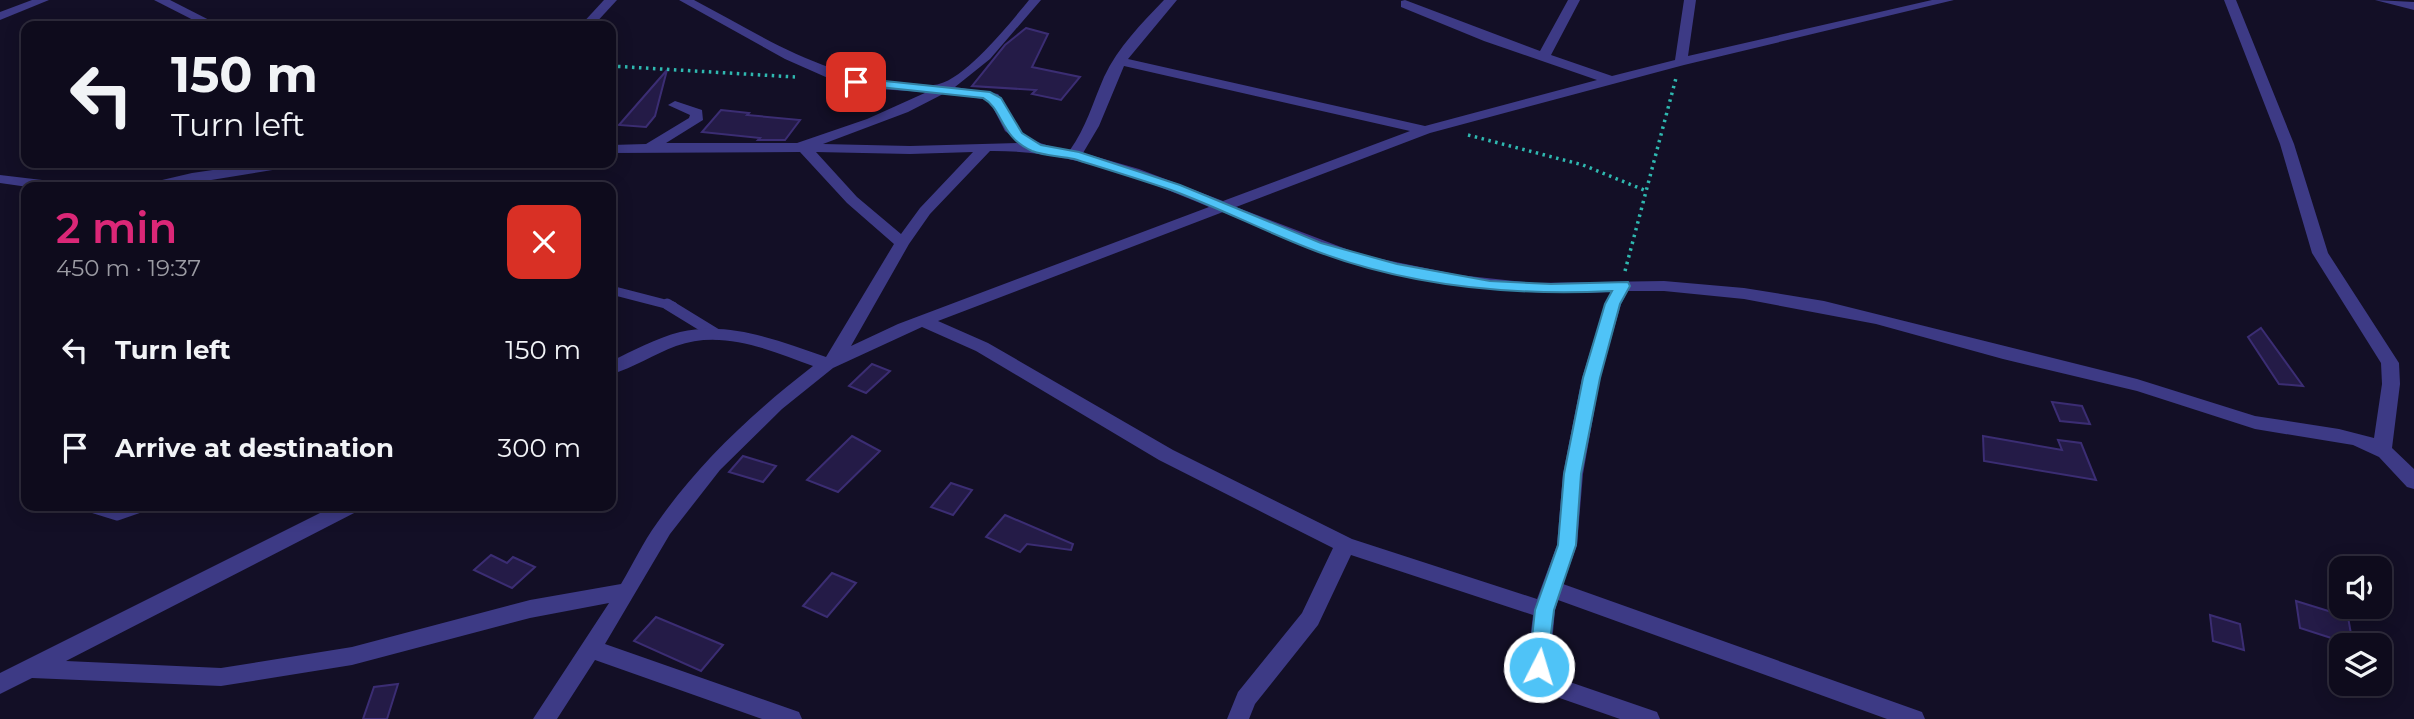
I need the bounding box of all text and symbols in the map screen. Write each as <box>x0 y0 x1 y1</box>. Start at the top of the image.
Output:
text: 150 m <box>171 45 318 104</box>
icon: left <box>56 49 147 140</box>
pin <box>826 52 886 112</box>
icon: arrive <box>837 63 875 101</box>
text: Turn left <box>171 105 305 144</box>
text: 2 min <box>56 202 177 254</box>
button: close <box>507 205 581 279</box>
text: 450 m · 19:37 <box>56 254 201 282</box>
icon: left <box>56 331 94 369</box>
text: Turn left <box>115 334 231 366</box>
text: 150 m <box>505 334 581 366</box>
icon: arrive <box>56 429 94 467</box>
text: Arrive at destination <box>115 432 394 464</box>
text: 300 m <box>498 432 581 464</box>
map controls <box>2329 556 2392 696</box>
button: sound <box>2329 556 2392 619</box>
position arrow <box>1502 630 1576 704</box>
button: layers <box>2329 633 2392 696</box>

